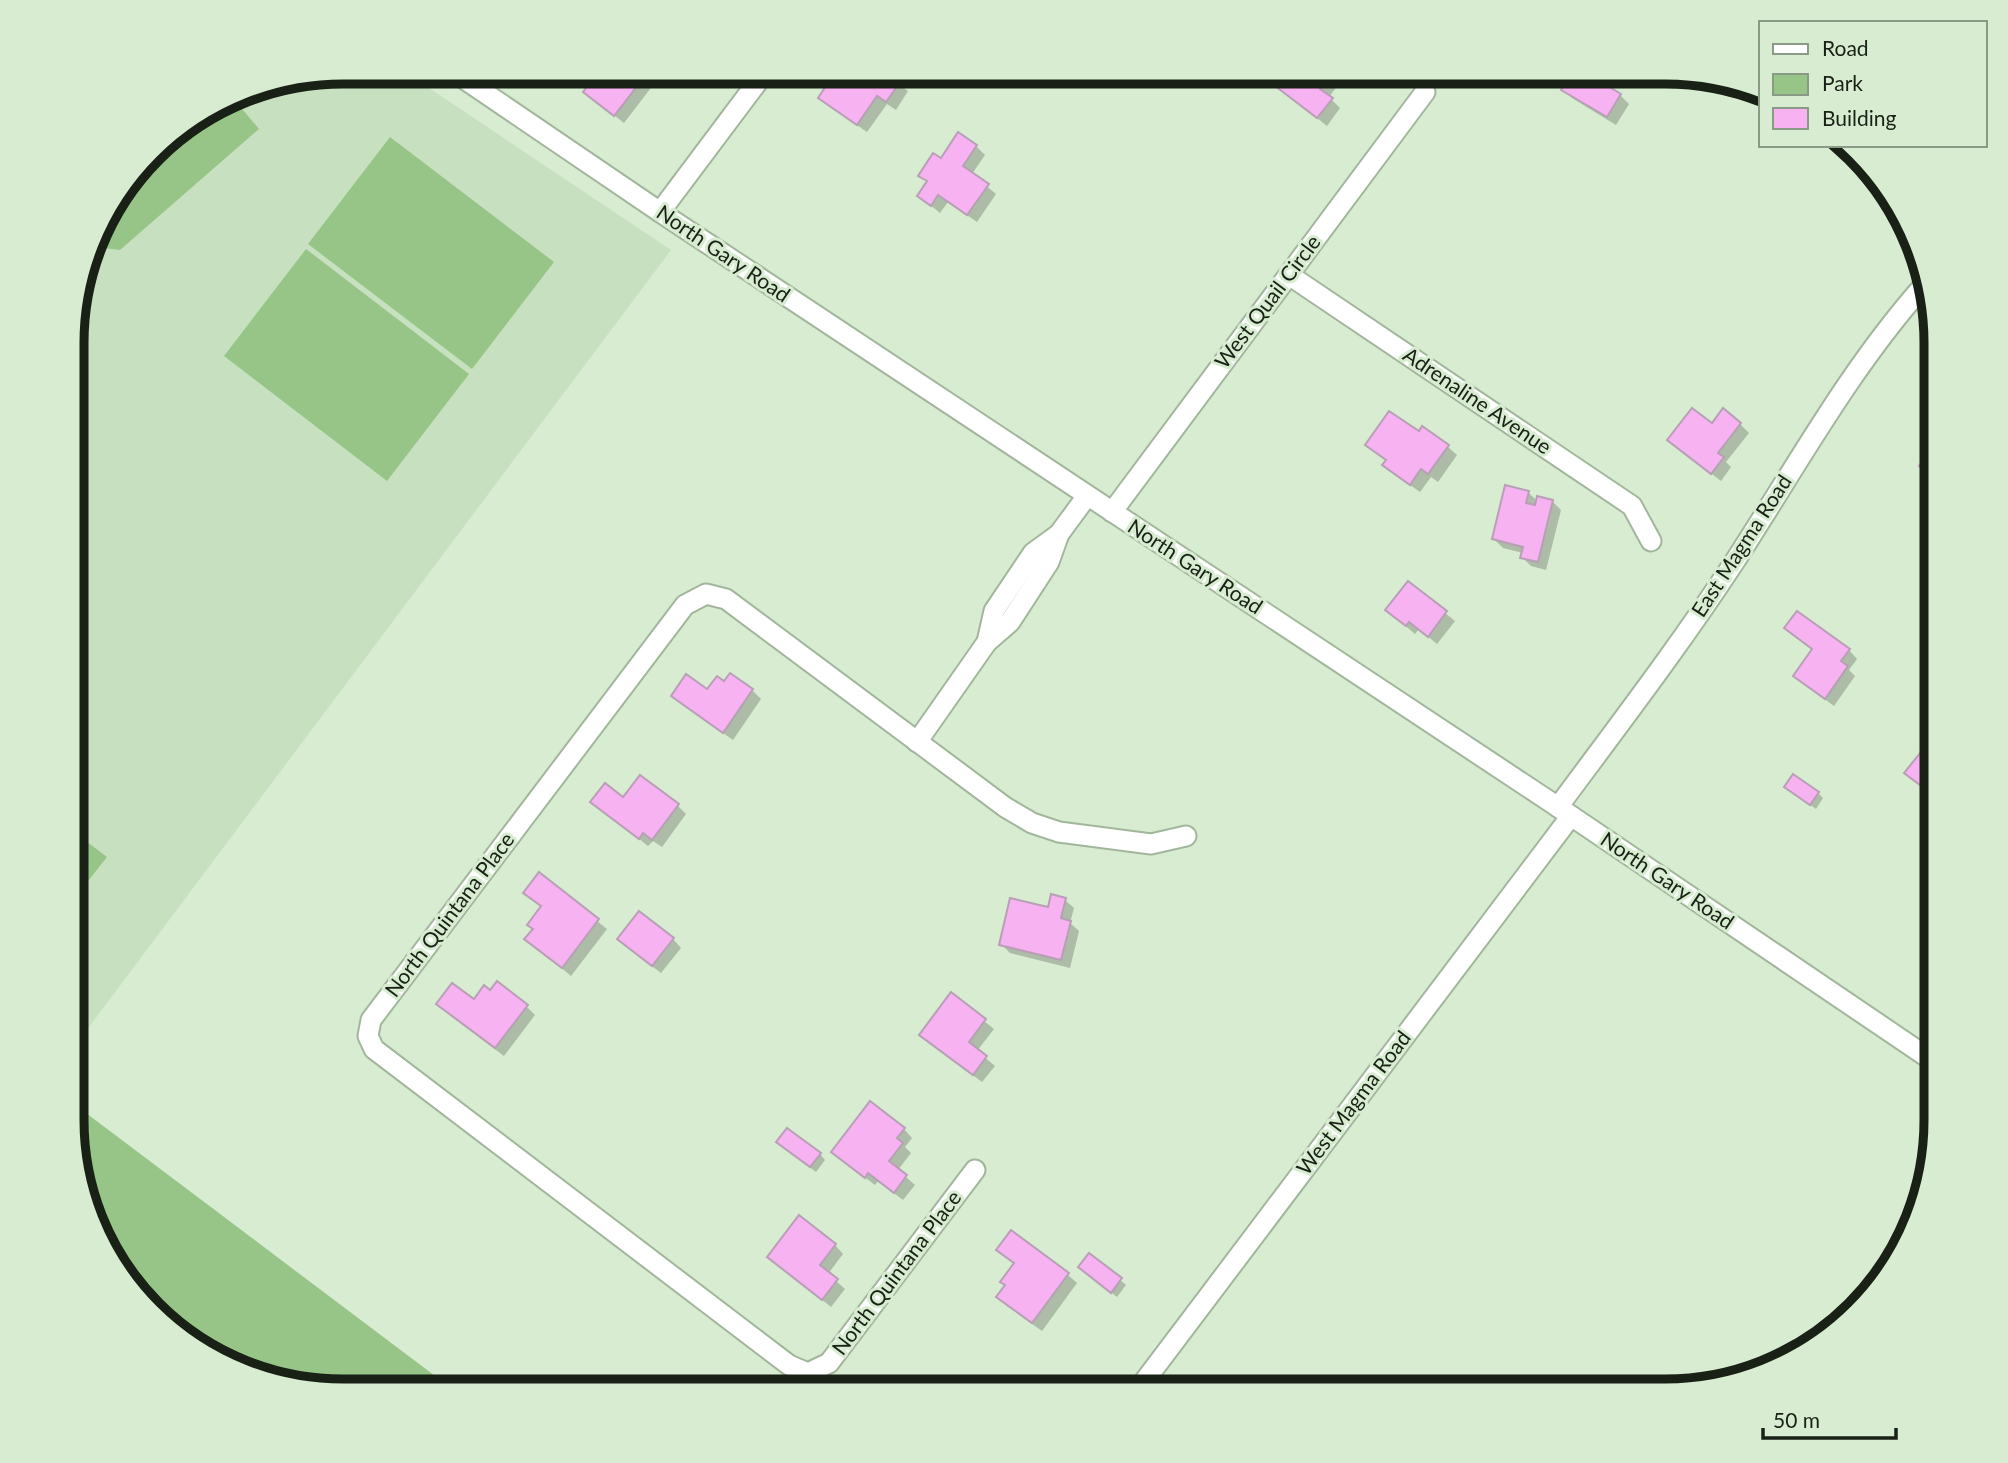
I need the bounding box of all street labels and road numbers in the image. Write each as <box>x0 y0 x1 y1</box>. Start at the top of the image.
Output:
street label: North Gary Road <box>652 199 795 307</box>
street label: West Quail Circle <box>1209 230 1325 373</box>
street label: Adrenaline Avenue <box>1399 341 1557 459</box>
street label: East Magma Road <box>1685 469 1796 621</box>
street label: North Gary Road <box>1124 513 1268 619</box>
street label: North Gary Road <box>1596 826 1739 934</box>
street label: North Quintana Place <box>379 827 519 1001</box>
street label: West Magma Road <box>1291 1025 1415 1179</box>
street label: North Quintana Place <box>826 1185 966 1359</box>

